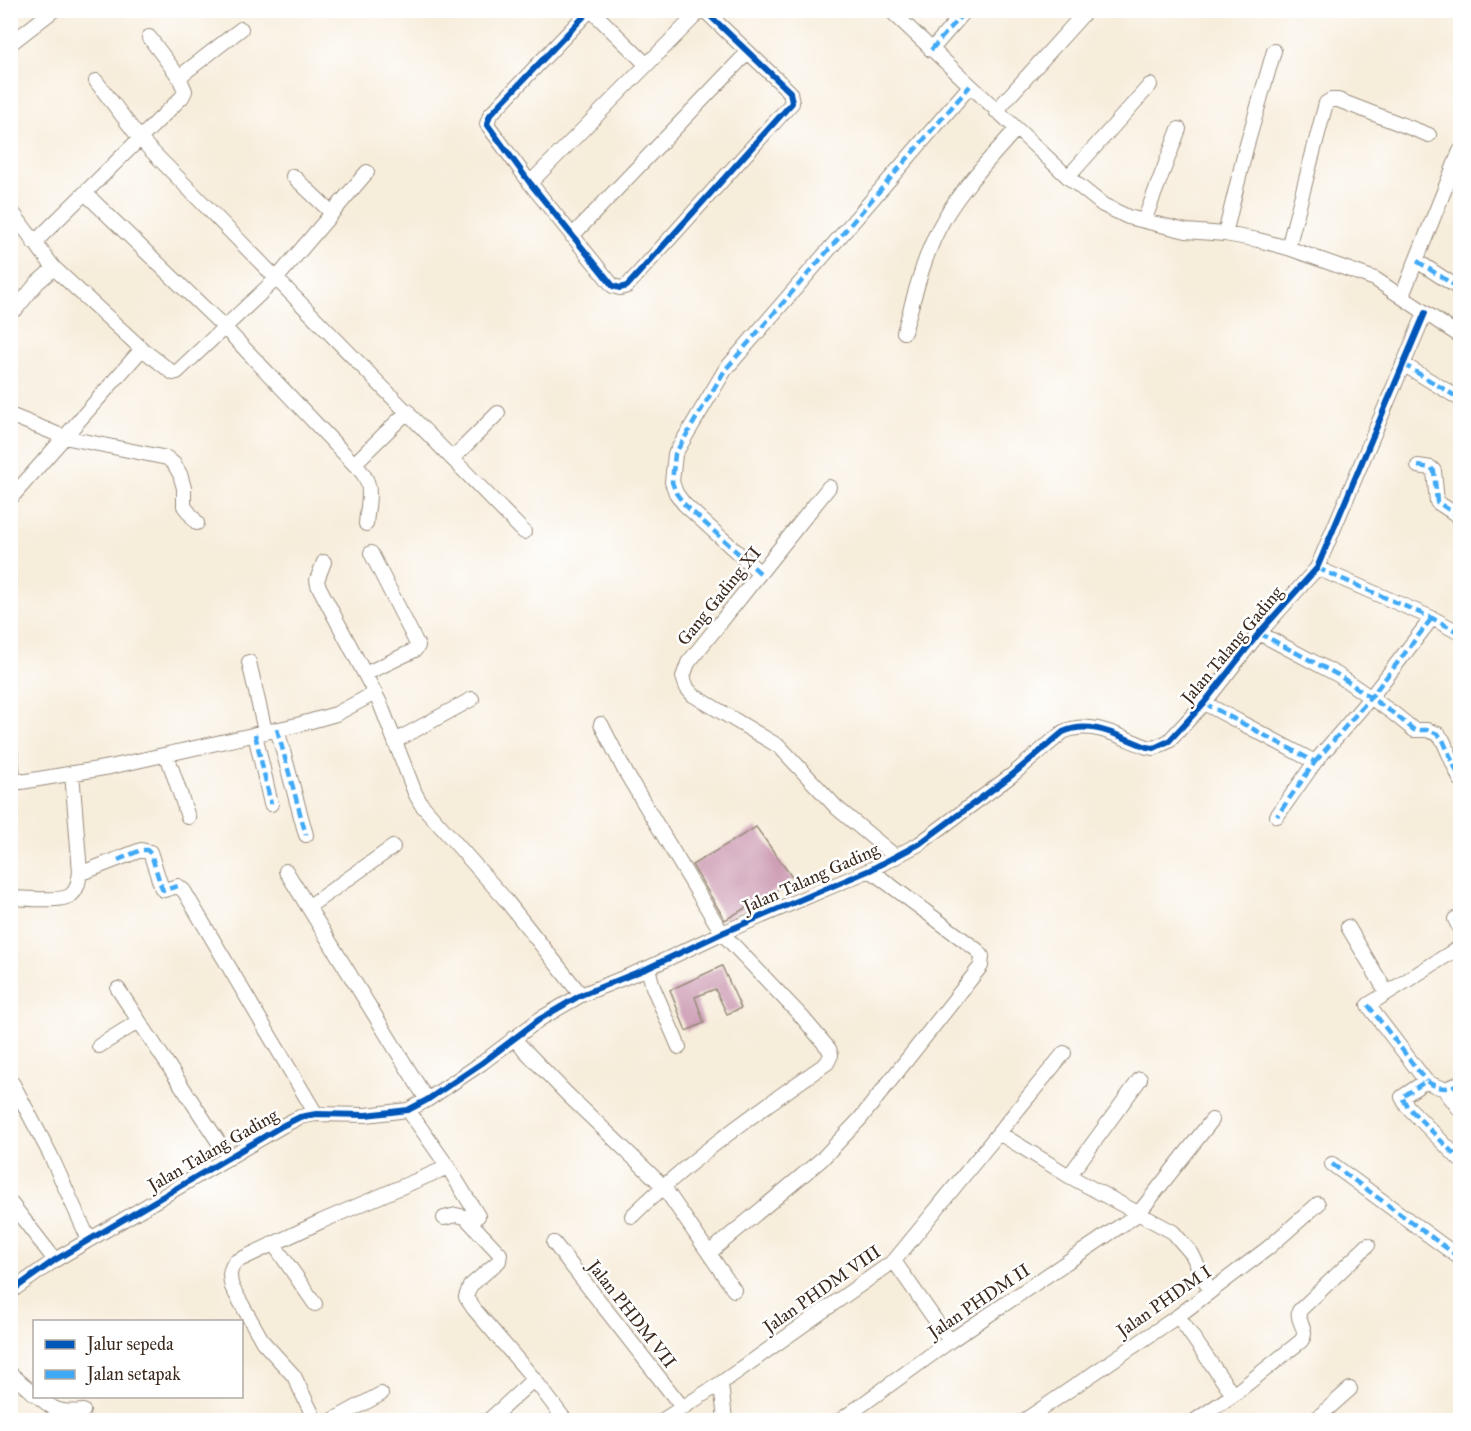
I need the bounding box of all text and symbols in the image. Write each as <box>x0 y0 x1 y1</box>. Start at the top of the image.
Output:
street label: Gang Gading XI <box>672 542 767 651</box>
street label: Jalan Talang Gading <box>1175 581 1289 710</box>
street label: Jalan Talang Gading <box>738 838 883 920</box>
street label: Jalan Talang Gading <box>142 1103 283 1198</box>
street label: Jalan PHDM VIII <box>757 1240 886 1340</box>
street label: Jalan PHDM VII <box>581 1254 681 1373</box>
street label: Jalan PHDM II <box>922 1259 1035 1345</box>
street label: Jalan PHDM I <box>1111 1260 1216 1344</box>
legend <box>33 1320 243 1398</box>
text: Jalur sepeda <box>85 1333 174 1356</box>
text: Jalan setapak <box>85 1363 181 1386</box>

